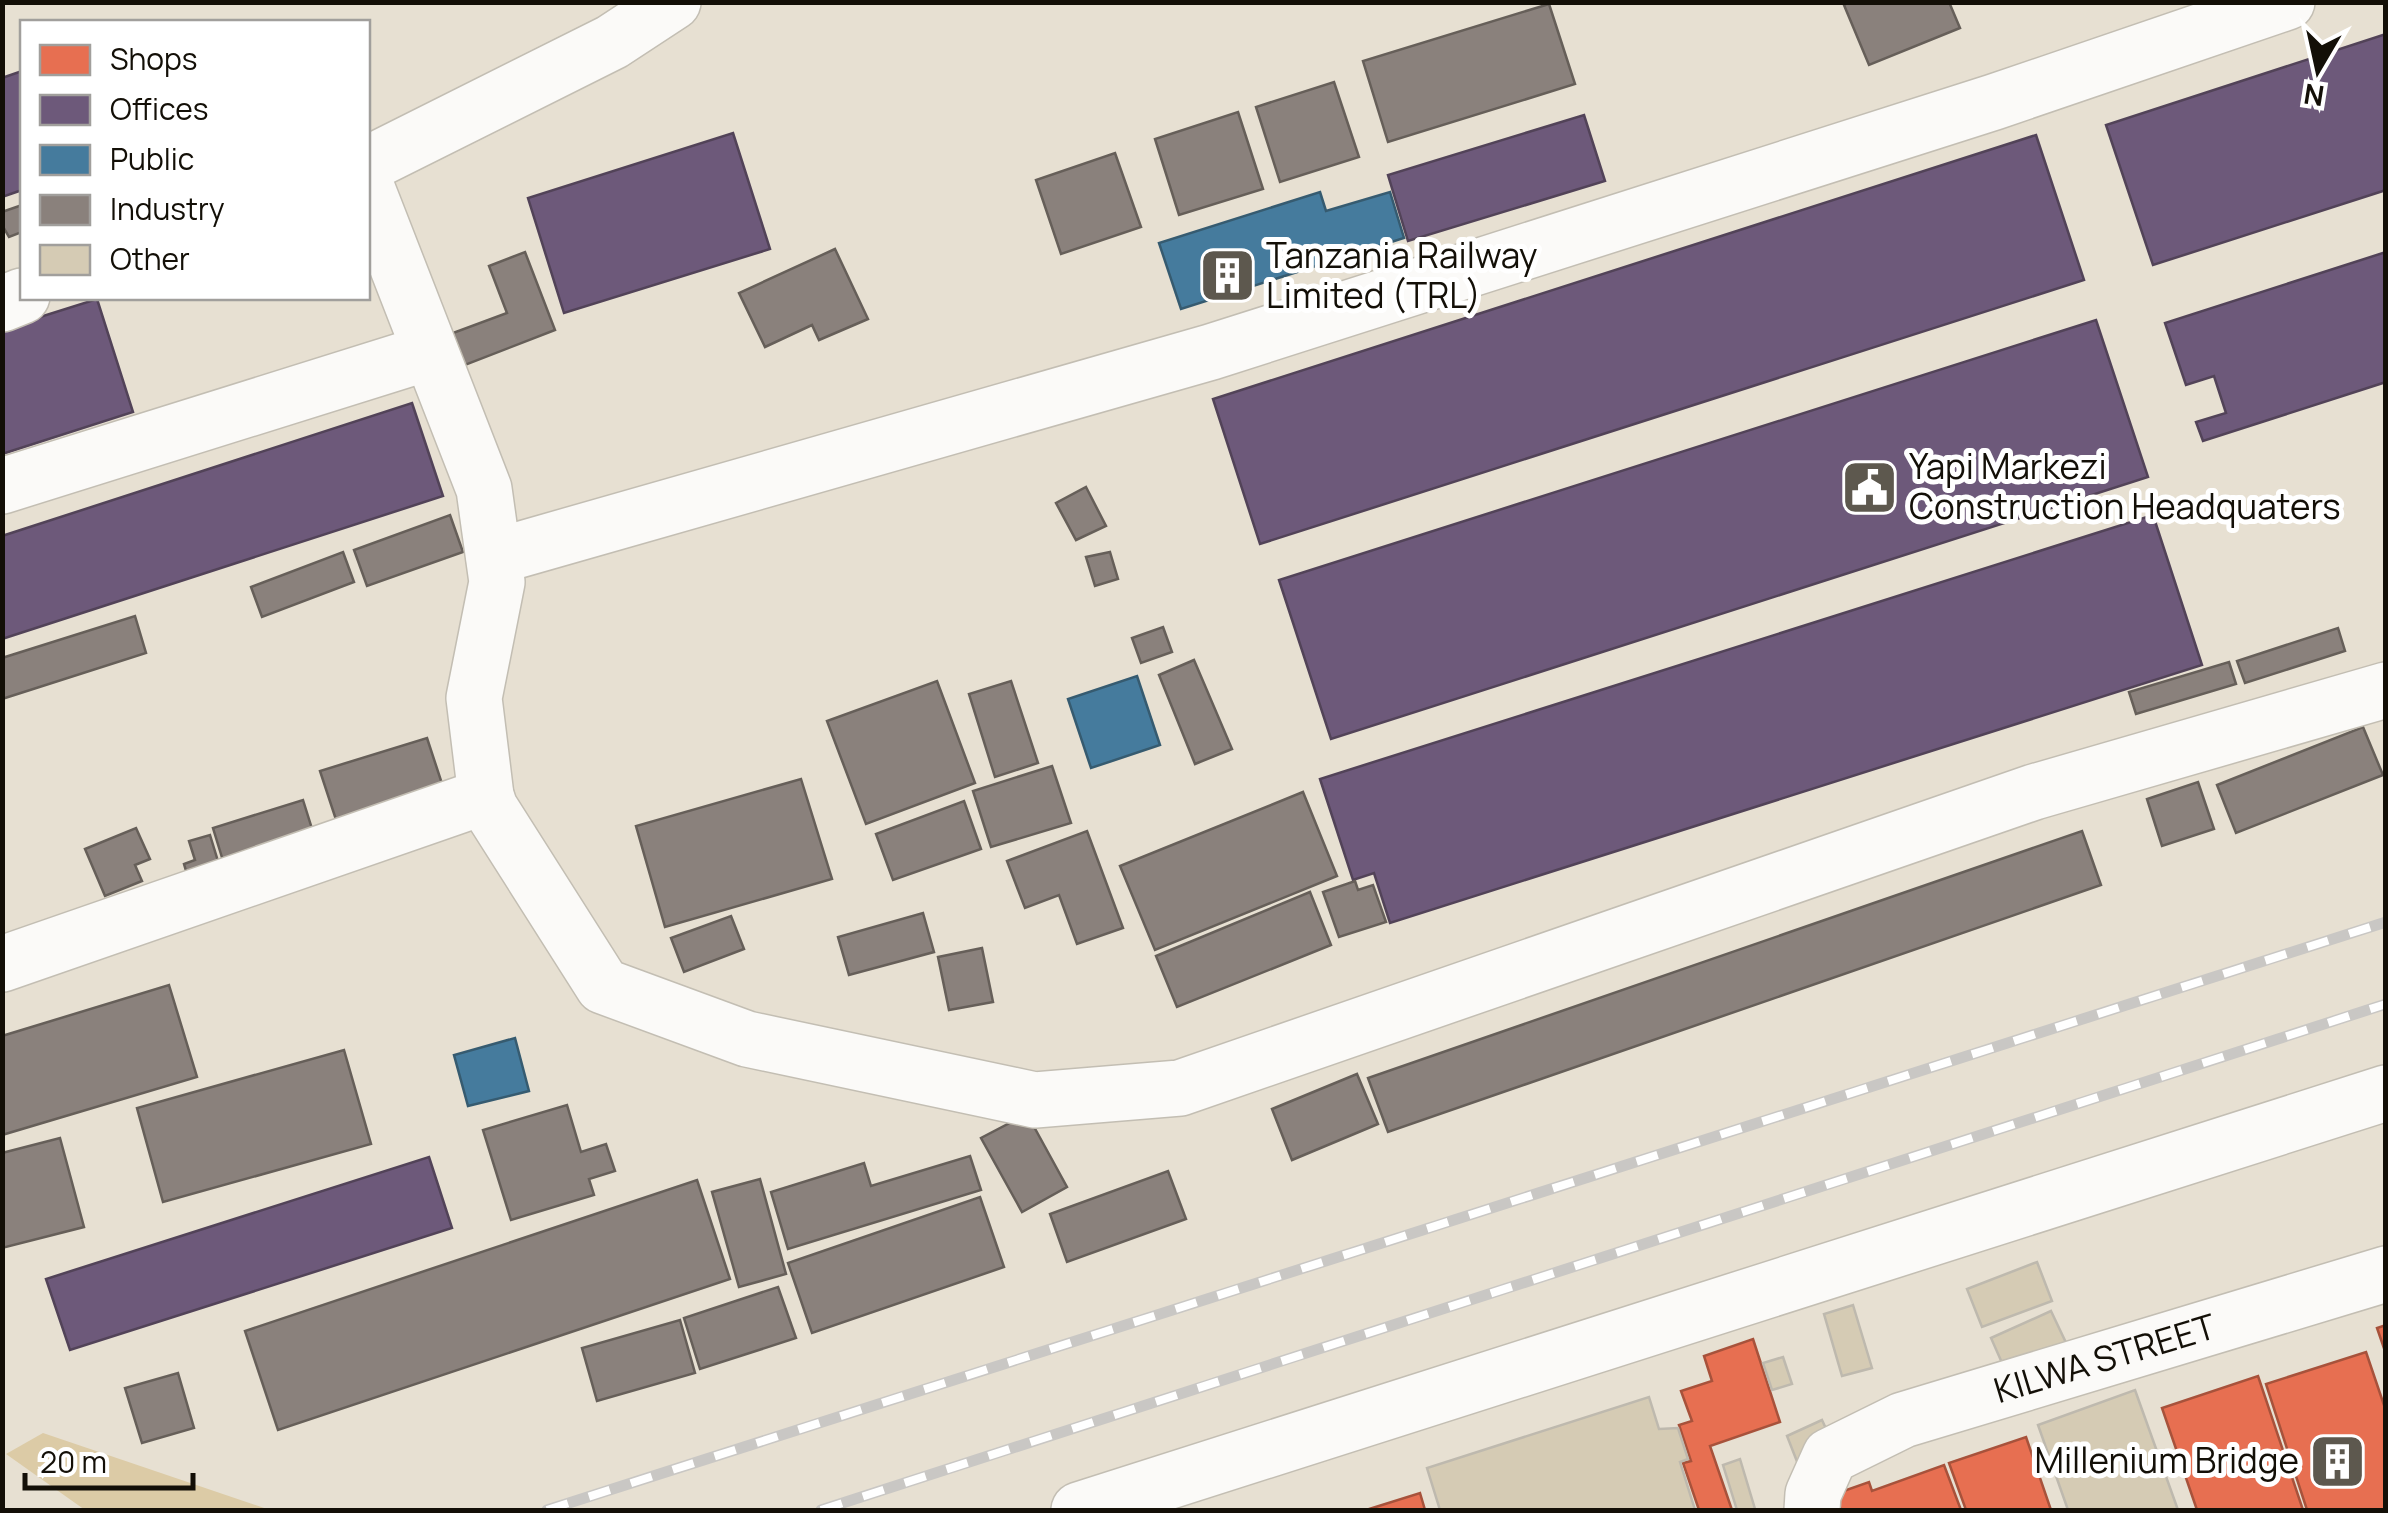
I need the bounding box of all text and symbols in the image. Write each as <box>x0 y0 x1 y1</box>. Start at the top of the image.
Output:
legend <box>20 20 370 300</box>
north arrow <box>2268 20 2368 120</box>
text: Shops <box>110 38 197 79</box>
text: N <box>2301 75 2327 116</box>
text: Offices <box>110 88 208 129</box>
text: Public <box>110 138 194 179</box>
text: Industry <box>110 188 225 229</box>
place label: Tanzania Railway Limited (TRL) <box>1266 231 1538 319</box>
text: Other <box>110 238 190 279</box>
building icon: Tanzania Railway Limited (TRL) <box>1197 246 1257 306</box>
place label: Yapi Markezi Construction Headquaters <box>1909 442 2341 530</box>
public building icon: Yapi Markezi Construction Headquaters <box>1840 457 1900 517</box>
street label: KILWA STREET <box>1988 1302 2221 1414</box>
scale bar <box>25 1428 192 1490</box>
building icon: Millenium Bridge <box>2308 1431 2368 1491</box>
place label: Millenium Bridge <box>2035 1436 2299 1484</box>
text: 20 m <box>40 1441 107 1482</box>

